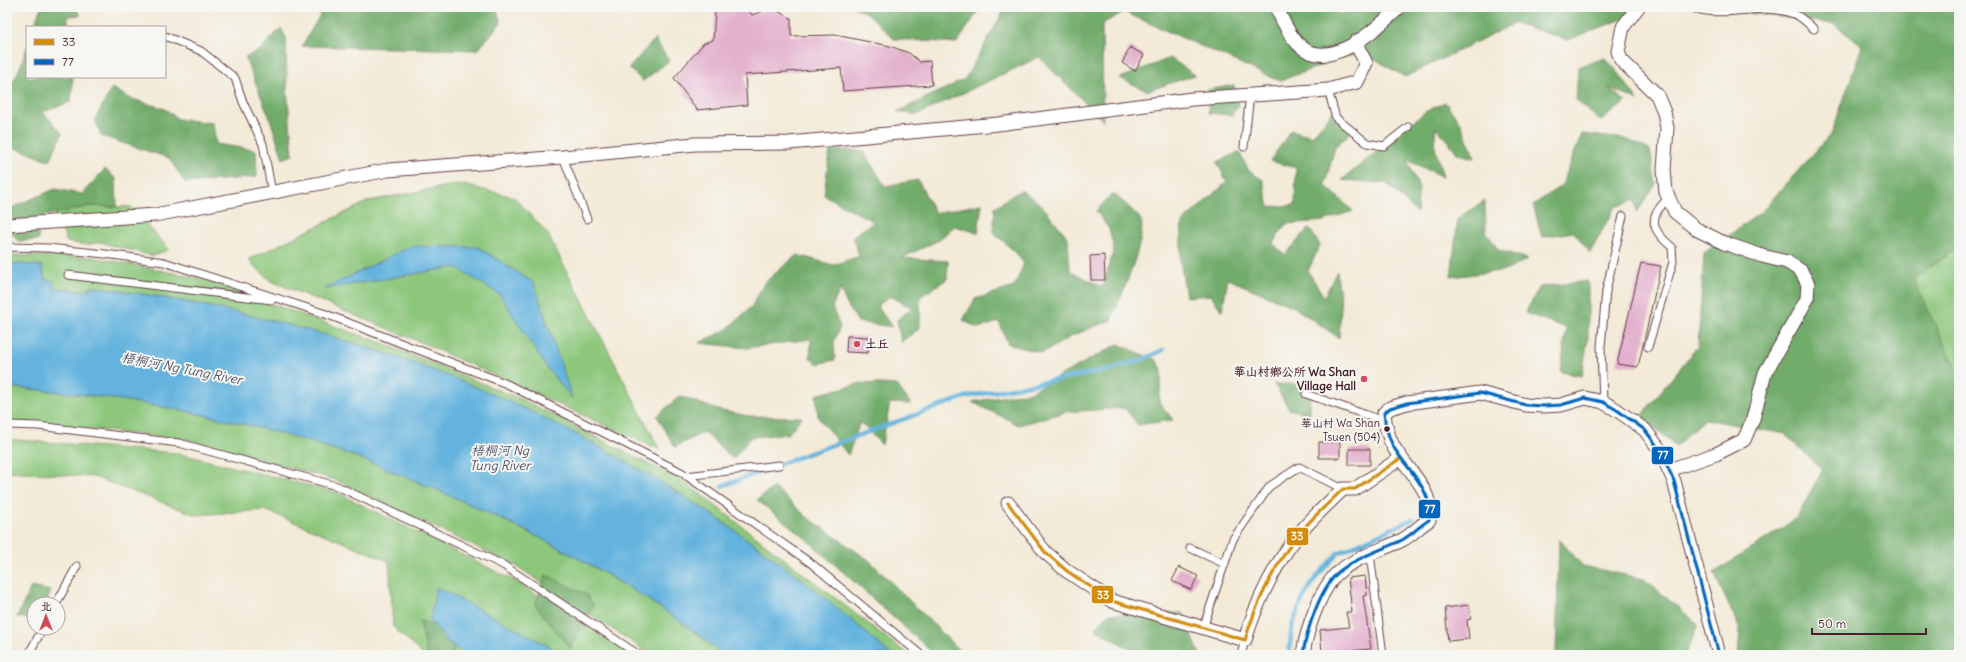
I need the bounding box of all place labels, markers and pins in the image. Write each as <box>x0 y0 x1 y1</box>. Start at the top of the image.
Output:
place label: 土丘 <box>865 336 889 351</box>
marker: 土丘 <box>852 339 862 349</box>
place label: 華山村鄉公所 Wa Shan Village Hall <box>1234 364 1356 394</box>
marker: 華山村鄉公所 Wa Shan Village Hall <box>1359 374 1369 384</box>
place label: 華山村 Wa Shan Tsuen (504) <box>1301 416 1380 444</box>
marker: 華山村 Wa Shan Tsuen (504) <box>1382 424 1392 434</box>

